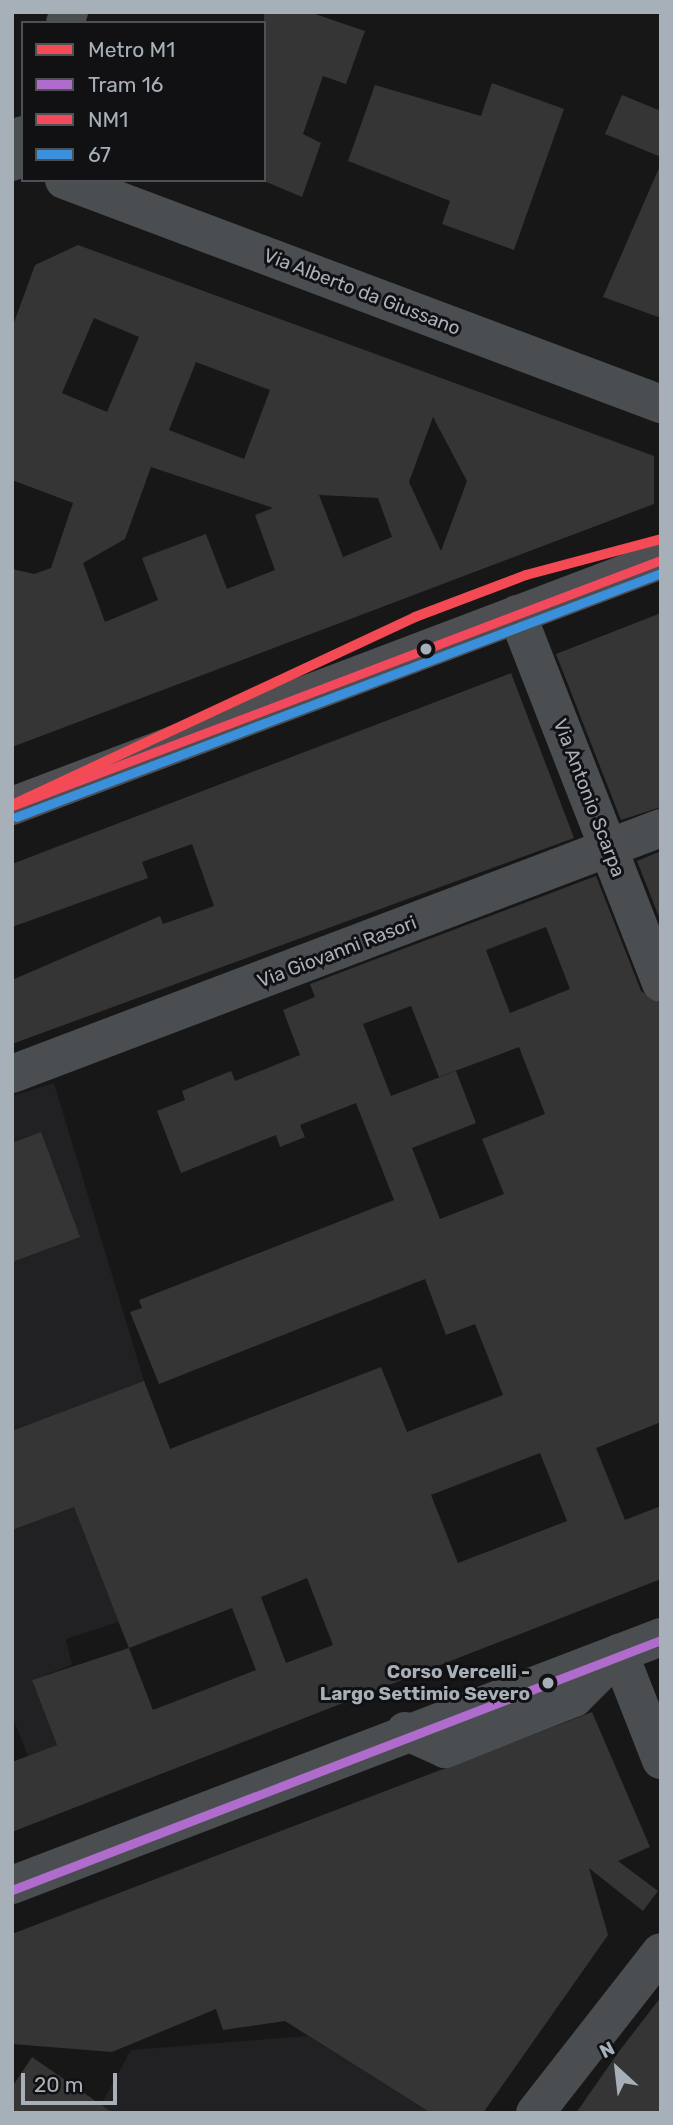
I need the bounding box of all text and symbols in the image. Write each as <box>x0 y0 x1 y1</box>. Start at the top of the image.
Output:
legend <box>21 21 266 182</box>
text: Metro M1 <box>88 37 175 62</box>
text: Tram 16 <box>88 72 163 97</box>
text: NM1 <box>88 107 128 132</box>
text: 67 <box>88 142 111 167</box>
street label: Via Alberto da Giussano <box>260 244 464 340</box>
unlabelled marker <box>419 642 433 656</box>
street label: Via Antonio Scarpa <box>548 715 630 881</box>
street label: Via Giovanni Rasori <box>254 911 420 993</box>
place label: Corso Vercelli - Largo Settimio Severo <box>320 1661 530 1705</box>
marker: Corso Vercelli - Largo Settimio Severo <box>537 1672 559 1694</box>
north arrow <box>582 2034 652 2104</box>
text: N <box>596 2036 619 2063</box>
scale bar <box>24 2058 121 2102</box>
text: 20 m <box>34 2072 83 2097</box>

